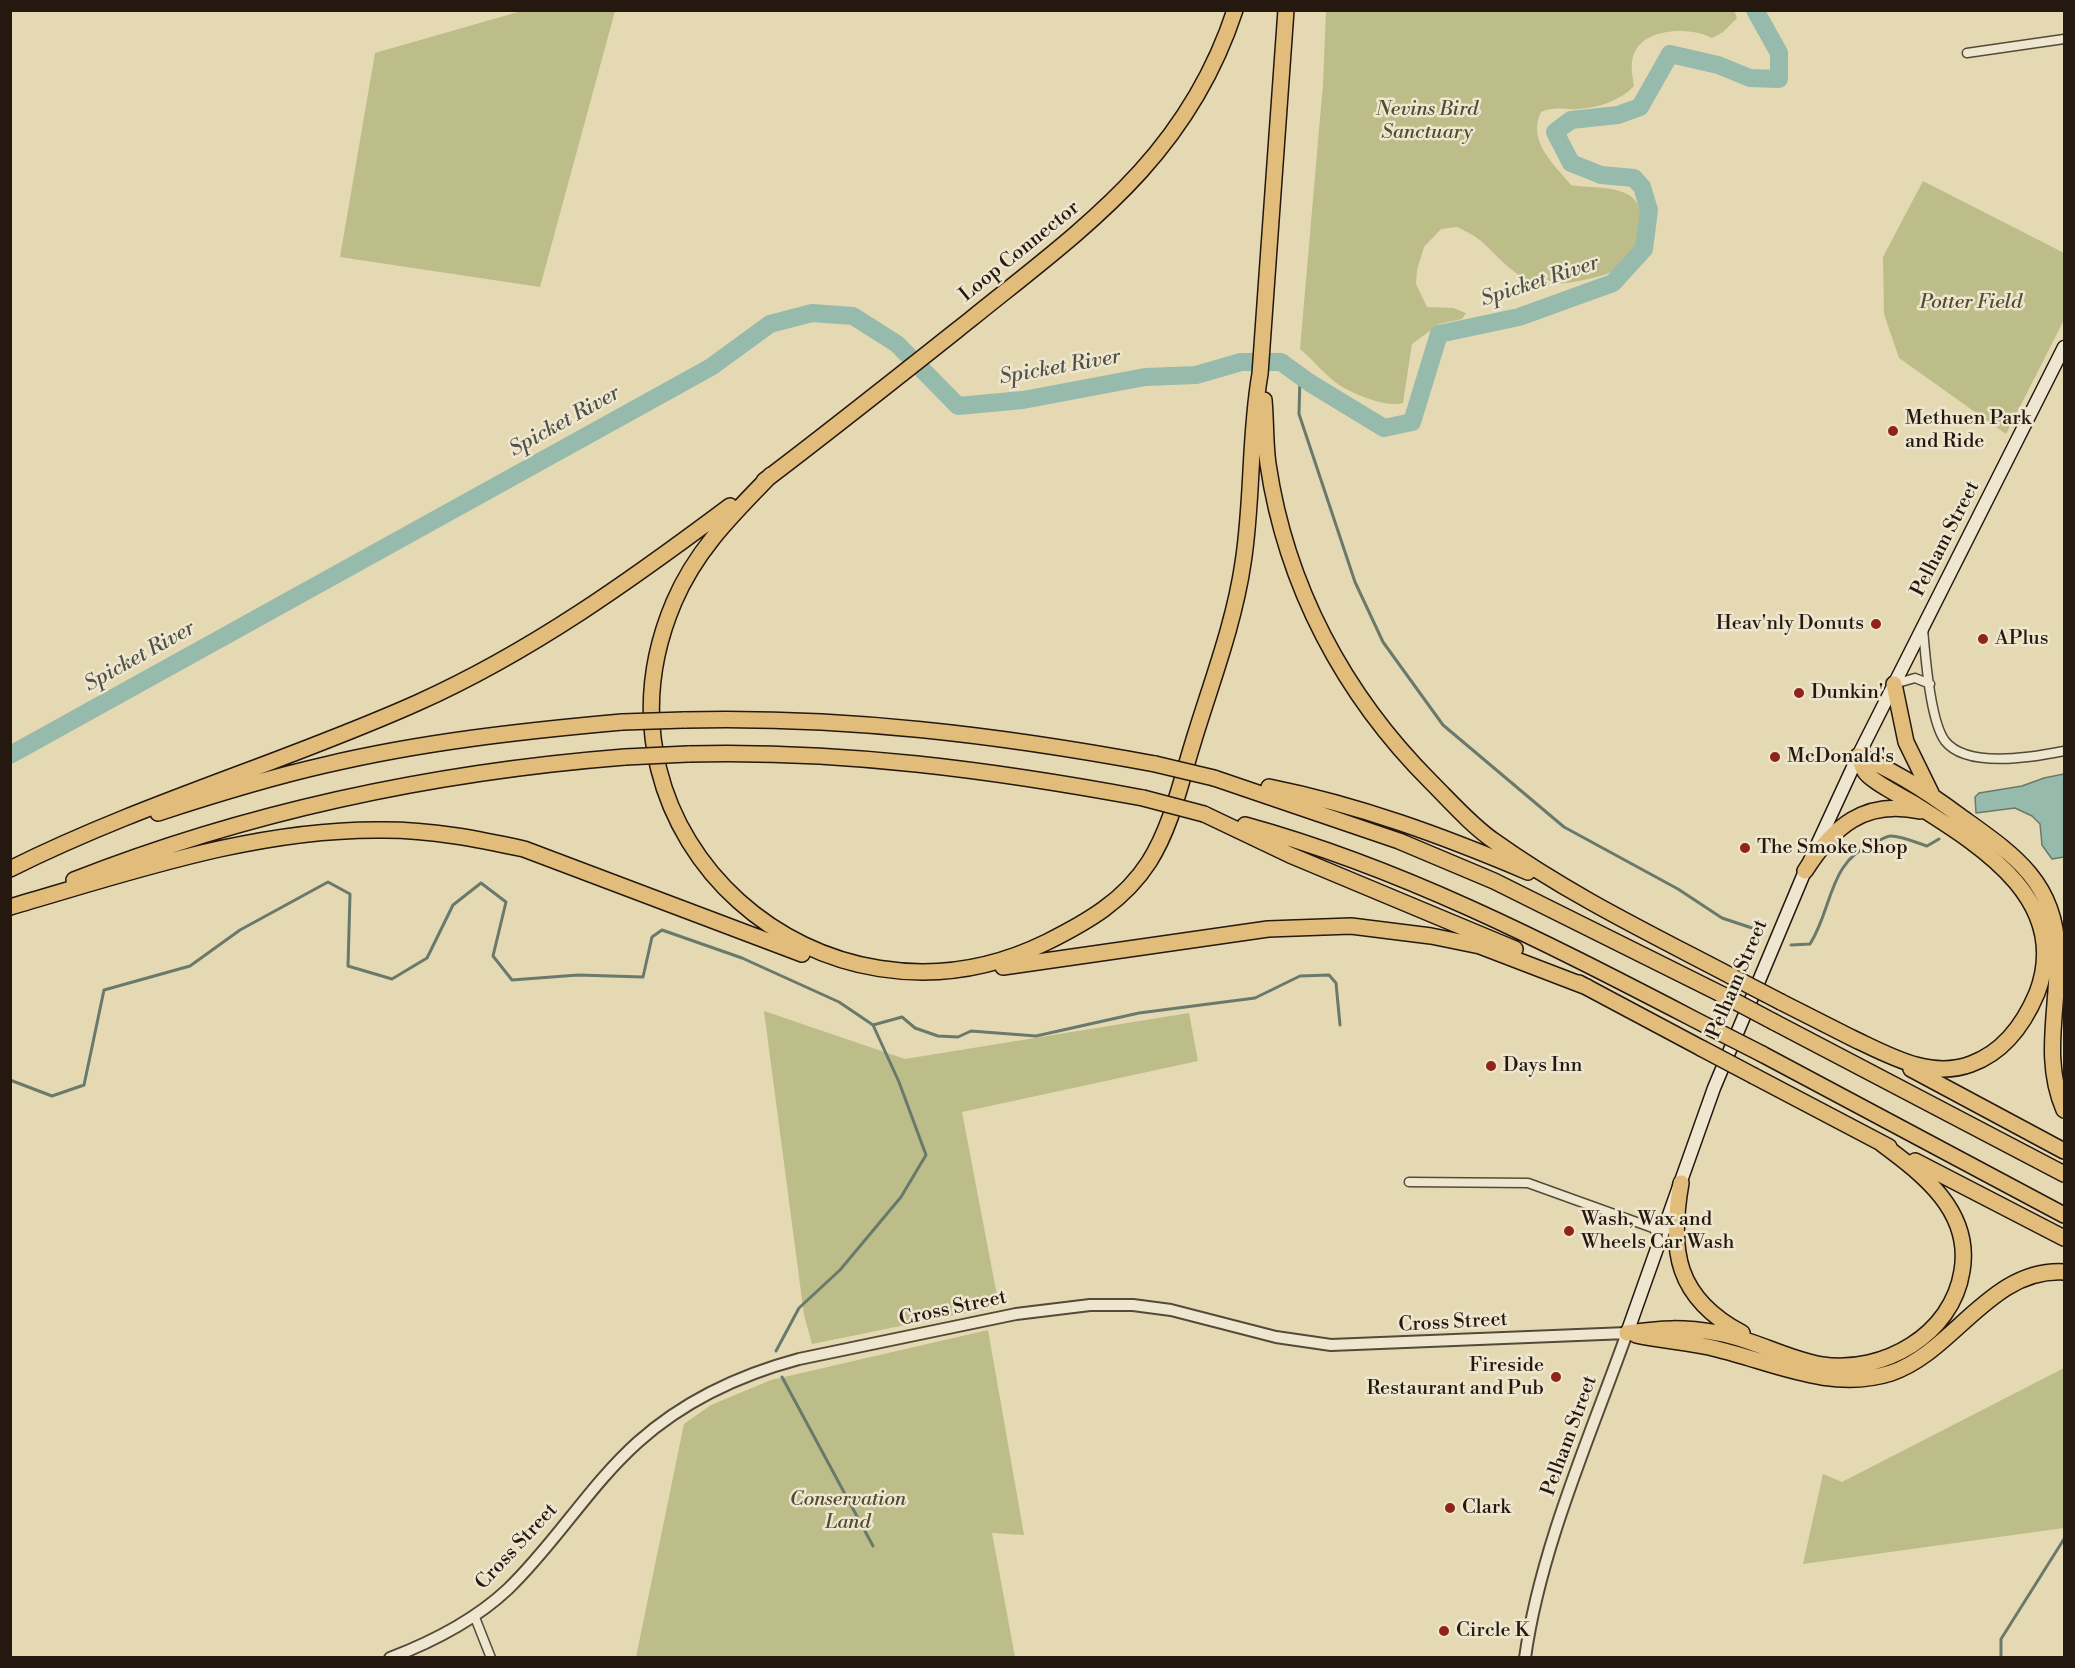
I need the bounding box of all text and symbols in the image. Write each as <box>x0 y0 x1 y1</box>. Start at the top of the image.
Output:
park label: Nevins Bird Sanctuary <box>1376 98 1478 145</box>
street label: Loop Connector <box>955 196 1085 308</box>
water label: Spicket River <box>1478 251 1602 313</box>
park label: Potter Field <box>1920 291 2022 315</box>
water label: Spicket River <box>997 345 1123 391</box>
water label: Spicket River <box>505 381 625 463</box>
place label: Methuen Park and Ride <box>1905 407 2031 454</box>
marker: Methuen Park and Ride <box>1886 424 1900 438</box>
street label: Pelham Street <box>1907 477 1985 601</box>
place label: Heav'nly Donuts <box>1716 612 1864 636</box>
water label: Spicket River <box>80 616 200 698</box>
marker: Heav'nly Donuts <box>1869 617 1883 631</box>
place label: APlus <box>1995 627 2048 651</box>
marker: APlus <box>1976 632 1990 646</box>
place label: Dunkin' <box>1811 681 1883 705</box>
marker: Dunkin' <box>1792 686 1806 700</box>
place label: McDonald's <box>1787 745 1894 769</box>
marker: McDonald's <box>1768 750 1782 764</box>
place label: The Smoke Shop <box>1757 836 1908 860</box>
marker: The Smoke Shop <box>1738 841 1752 855</box>
street label: Pelham Street <box>1702 916 1774 1042</box>
place label: Days Inn <box>1503 1054 1583 1078</box>
marker: Days Inn <box>1484 1059 1498 1073</box>
place label: Wash, Wax and Wheels Car Wash <box>1581 1208 1734 1255</box>
marker: Wash, Wax and Wheels Car Wash <box>1562 1224 1576 1238</box>
street label: Cross Street <box>897 1286 1009 1332</box>
street label: Cross Street <box>1398 1308 1508 1338</box>
place label: Fireside Restaurant and Pub <box>1366 1354 1544 1401</box>
marker: Fireside Restaurant and Pub <box>1549 1370 1563 1384</box>
street label: Pelham Street <box>1537 1372 1603 1500</box>
park label: Conservation Land <box>790 1488 906 1535</box>
place label: Clark <box>1462 1496 1511 1520</box>
street label: Cross Street <box>471 1499 563 1595</box>
marker: Clark <box>1443 1501 1457 1515</box>
place label: Circle K <box>1456 1619 1529 1643</box>
marker: Circle K <box>1437 1624 1451 1638</box>

